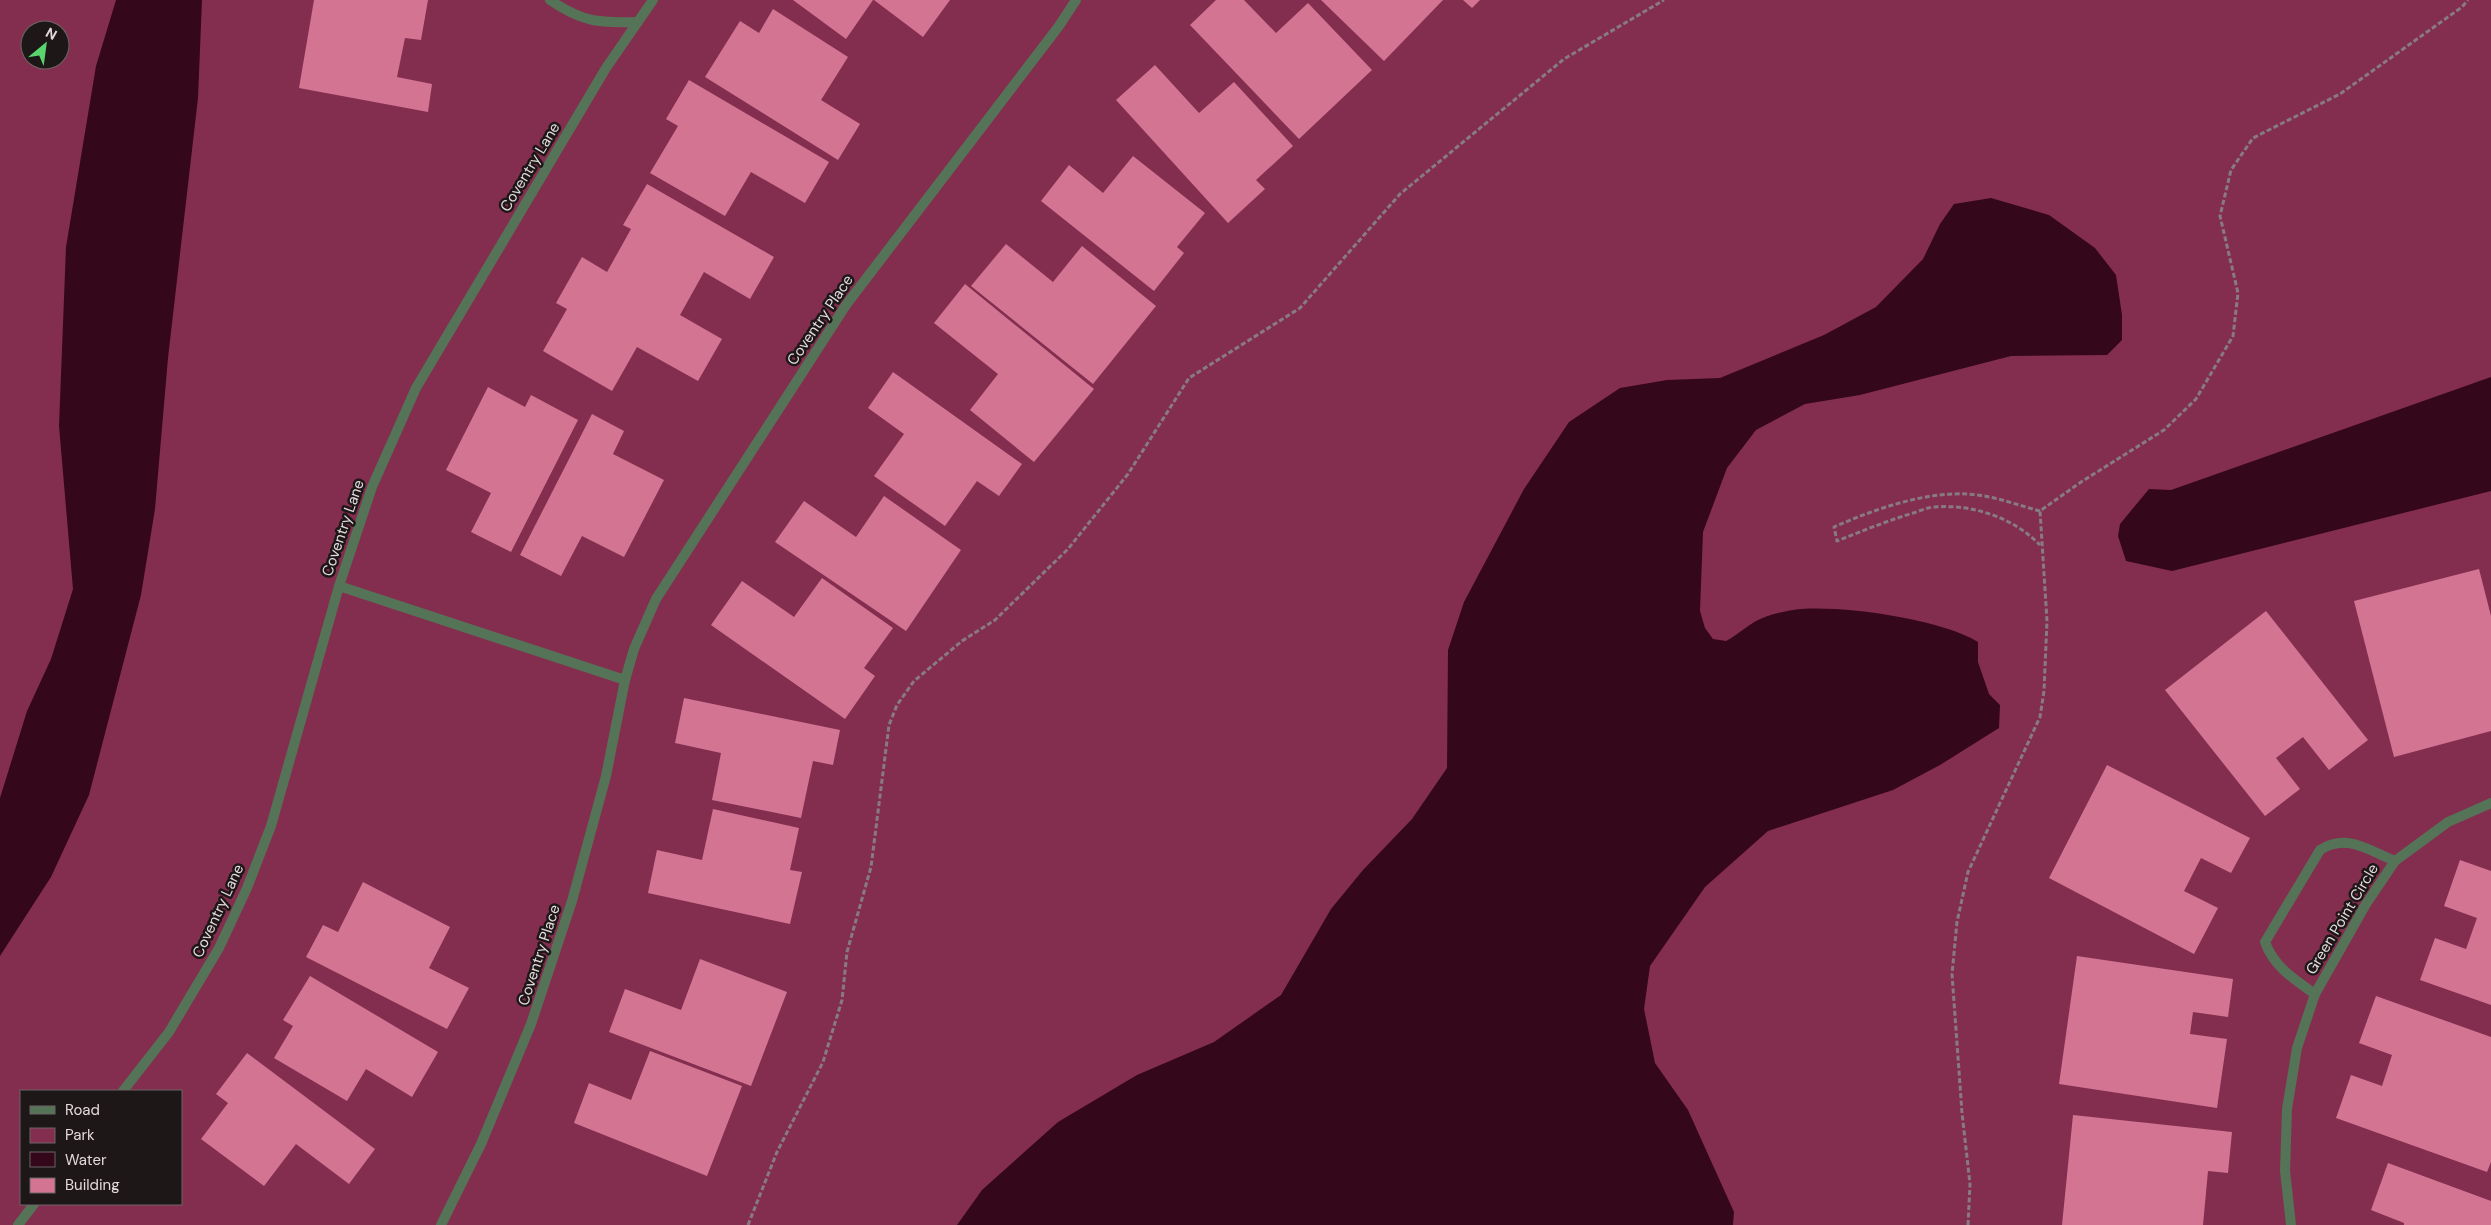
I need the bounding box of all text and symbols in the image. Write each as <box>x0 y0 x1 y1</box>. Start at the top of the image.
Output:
north arrow <box>20 20 70 70</box>
text: N <box>42 23 60 44</box>
street label: Coventry Lane <box>495 119 565 215</box>
street label: Coventry Place <box>782 271 858 369</box>
street label: Coventry Lane <box>317 477 369 579</box>
street label: Green Point Circle <box>2301 860 2383 978</box>
street label: Coventry Lane <box>188 861 248 961</box>
street label: Coventry Place <box>513 902 565 1008</box>
legend <box>20 1090 182 1205</box>
text: Road <box>65 1100 100 1120</box>
text: Park <box>65 1125 95 1145</box>
text: Water <box>65 1150 107 1170</box>
text: Building <box>65 1175 120 1195</box>

